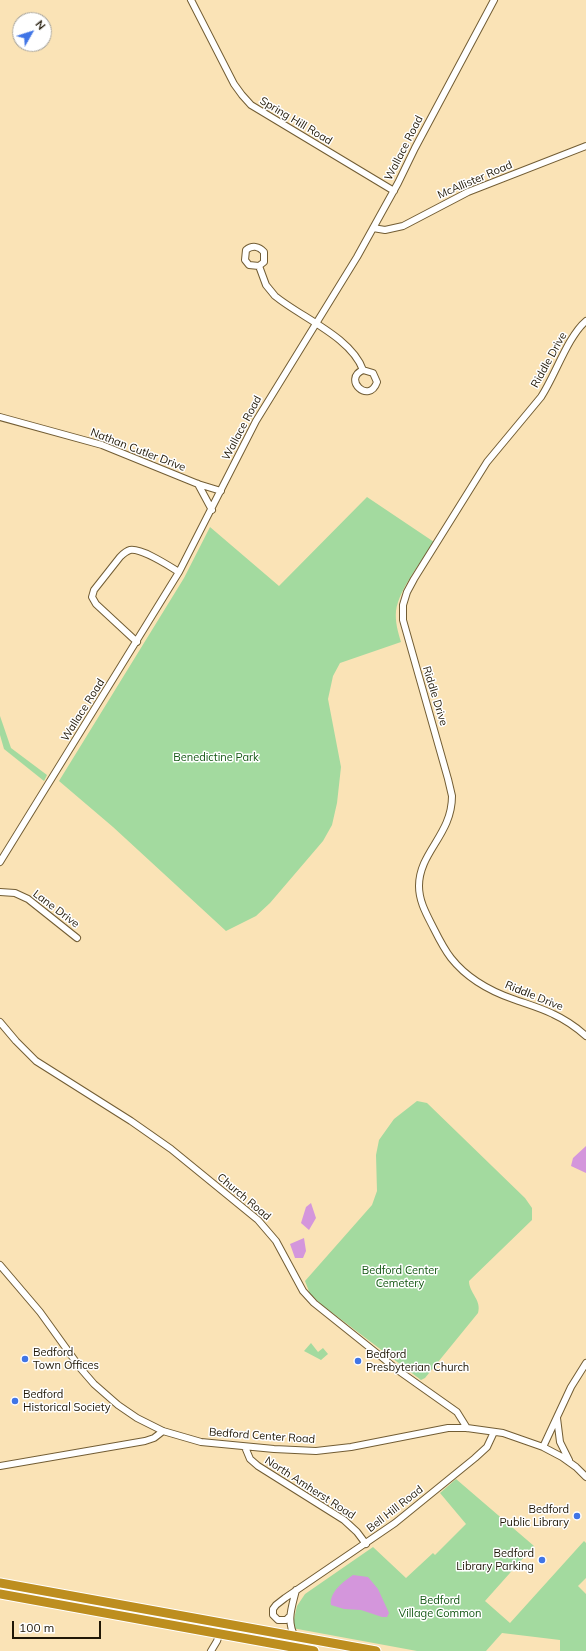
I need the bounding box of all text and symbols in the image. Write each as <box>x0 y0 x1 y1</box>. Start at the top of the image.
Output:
north arrow <box>12 12 52 52</box>
text: N <box>32 17 49 33</box>
street label: Spring Hill Road <box>257 94 335 148</box>
street label: Wallace Road <box>382 113 426 183</box>
street label: McAllister Road <box>436 158 514 202</box>
street label: Riddle Drive <box>528 330 570 390</box>
street label: Wallace Road <box>219 393 265 463</box>
street label: Nathan Cutler Drive <box>89 426 187 474</box>
street label: Riddle Drive <box>420 665 450 727</box>
street label: Wallace Road <box>59 676 107 744</box>
park label: Benedictine Park <box>173 751 259 765</box>
street label: Lane Drive <box>30 887 82 931</box>
street label: Riddle Drive <box>503 978 565 1014</box>
street label: Church Road <box>214 1171 274 1223</box>
park label: Bedford Center Cemetery <box>362 1264 438 1290</box>
place label: Bedford Town Offices <box>33 1346 99 1372</box>
place label: Bedford Presbyterian Church <box>366 1348 469 1374</box>
marker: Bedford Town Offices <box>20 1354 30 1364</box>
marker: Bedford Presbyterian Church <box>353 1356 363 1366</box>
place label: Bedford Historical Society <box>23 1388 111 1414</box>
marker: Bedford Historical Society <box>10 1396 20 1406</box>
street label: Bedford Center Road <box>208 1426 316 1446</box>
street label: North Amherst Road <box>262 1454 358 1522</box>
street label: Bell Hill Road <box>364 1483 426 1535</box>
place label: Bedford Public Library <box>499 1503 569 1529</box>
marker: Bedford Public Library <box>572 1511 582 1521</box>
place label: Bedford Library Parking <box>456 1547 534 1573</box>
marker: Bedford Library Parking <box>537 1555 547 1565</box>
park label: Bedford Village Common <box>398 1594 482 1620</box>
scale bar <box>14 1613 103 1639</box>
text: 100 m <box>19 1620 54 1635</box>

